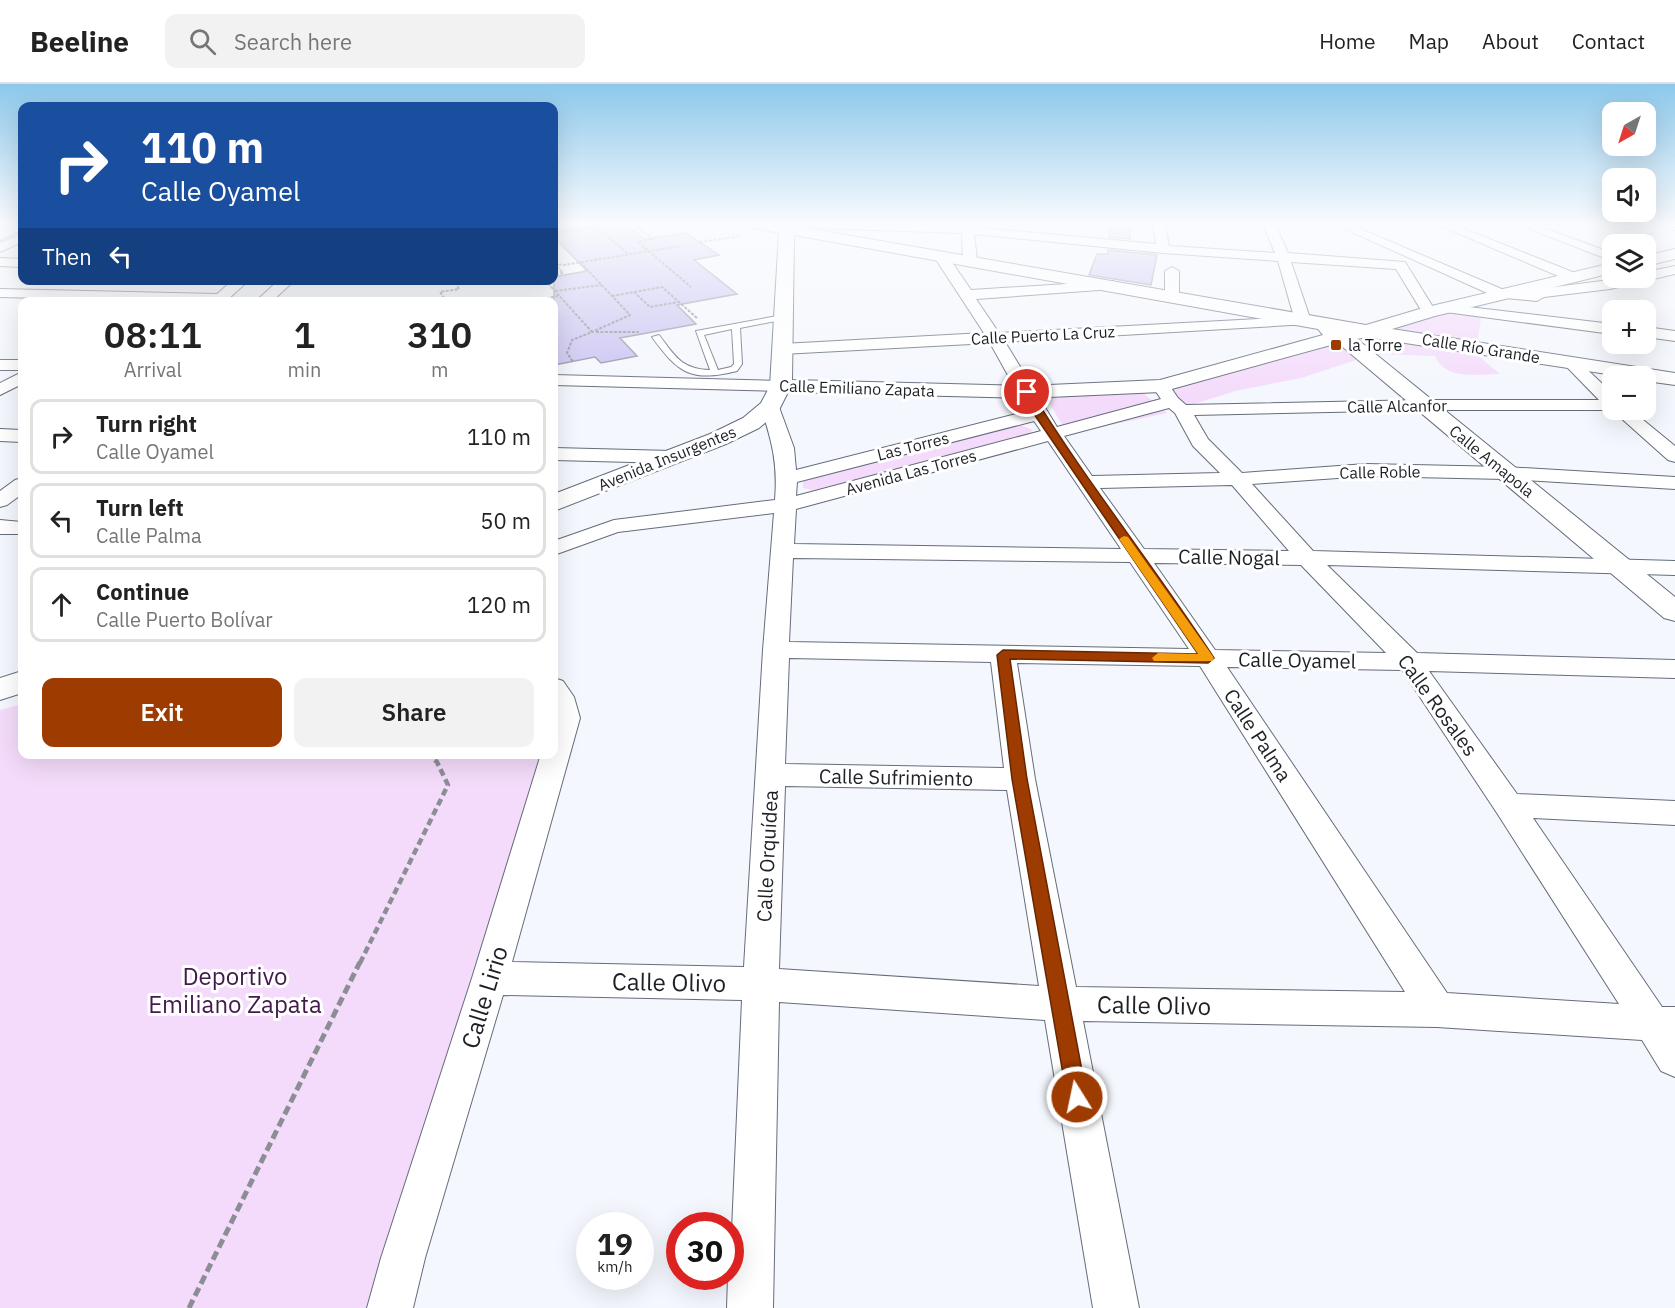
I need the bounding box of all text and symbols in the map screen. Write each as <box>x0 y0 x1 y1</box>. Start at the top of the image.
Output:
search box <box>165 14 585 68</box>
text: Beeline <box>30 23 129 60</box>
icon: search <box>186 25 219 58</box>
text: Search here <box>234 27 352 56</box>
text: Home <box>1319 27 1376 55</box>
text: Map <box>1409 27 1449 55</box>
text: About <box>1482 27 1539 55</box>
text: Contact <box>1572 27 1645 55</box>
north arrow <box>1602 102 1656 156</box>
map controls <box>1602 102 1656 420</box>
text: 110 m <box>141 120 264 175</box>
icon: right <box>42 126 120 204</box>
button: sound <box>1602 168 1656 222</box>
text: Calle Oyamel <box>141 173 300 208</box>
button: layers <box>1602 234 1656 288</box>
icon: left <box>104 240 137 273</box>
text: Then <box>42 242 92 271</box>
button: + <box>1602 300 1656 354</box>
text: 08:11 <box>104 311 202 358</box>
text: 1 <box>294 311 315 358</box>
text: 310 <box>407 311 472 358</box>
street label: Calle Puerto La Cruz <box>971 321 1115 349</box>
street label: Calle Río Grande <box>1421 329 1542 367</box>
place label: la Torre <box>1348 335 1402 355</box>
marker: la Torre <box>1329 338 1343 352</box>
text: Arrival <box>124 356 182 383</box>
text: min <box>288 356 321 383</box>
text: m <box>431 356 448 383</box>
pin <box>1001 366 1052 417</box>
button: − <box>1602 366 1656 420</box>
street label: Calle Emiliano Zapata <box>779 375 935 401</box>
icon: arrive <box>1010 375 1043 408</box>
street label: Calle Alcanfor <box>1347 395 1447 417</box>
text: Turn right <box>96 409 197 438</box>
icon: right <box>45 420 78 453</box>
street label: Avenida Insurgentes <box>595 421 739 495</box>
street label: Calle Amapola <box>1445 421 1539 502</box>
text: 110 m <box>467 422 531 451</box>
street label: Las Torres <box>875 427 951 465</box>
text: Calle Oyamel <box>96 438 214 465</box>
street label: Avenida Las Torres <box>843 445 979 499</box>
street label: Calle Roble <box>1339 461 1421 483</box>
text: Turn left <box>96 493 184 522</box>
icon: left <box>45 504 78 537</box>
text: 50 m <box>480 506 531 535</box>
text: Calle Palma <box>96 522 202 549</box>
street label: Calle Nogal <box>1178 543 1280 571</box>
text: Continue <box>96 577 189 606</box>
icon: ahead <box>45 588 78 621</box>
text: 120 m <box>467 590 531 619</box>
text: Calle Puerto Bolívar <box>96 606 273 633</box>
street label: Calle Oyamel <box>1238 645 1356 675</box>
street label: Calle Rosales <box>1392 649 1484 761</box>
button: Exit <box>42 678 282 747</box>
button: Share <box>294 678 534 747</box>
street label: Calle Palma <box>1218 683 1298 787</box>
street label: Calle Sufrimiento <box>819 762 973 792</box>
street label: Calle Orquídea <box>750 789 784 923</box>
street label: Calle Lirio <box>453 942 515 1052</box>
park label: Deportivo Emiliano Zapata <box>148 960 322 1020</box>
street label: Calle Olivo <box>612 965 726 999</box>
street label: Calle Olivo <box>1097 988 1211 1022</box>
position arrow <box>1045 1065 1109 1129</box>
speed limit sign: 30 <box>666 1212 744 1290</box>
text: 19 <box>597 1224 633 1263</box>
text: km/h <box>597 1257 633 1276</box>

